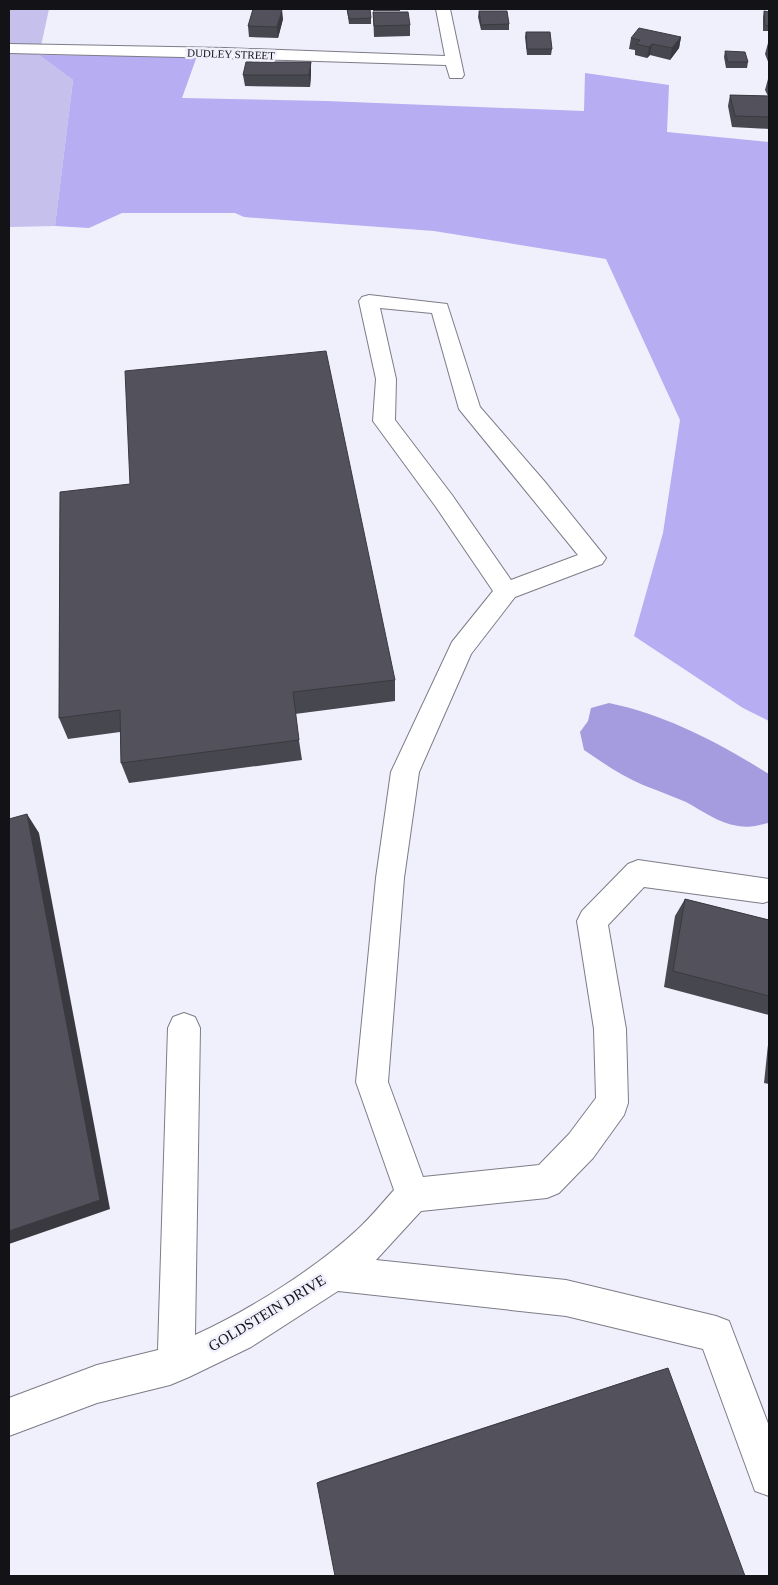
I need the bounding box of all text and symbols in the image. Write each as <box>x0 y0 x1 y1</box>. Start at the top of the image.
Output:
street label: DUDLEY STREET <box>187 46 275 62</box>
street label: GOLDSTEIN DRIVE <box>206 1272 328 1354</box>

